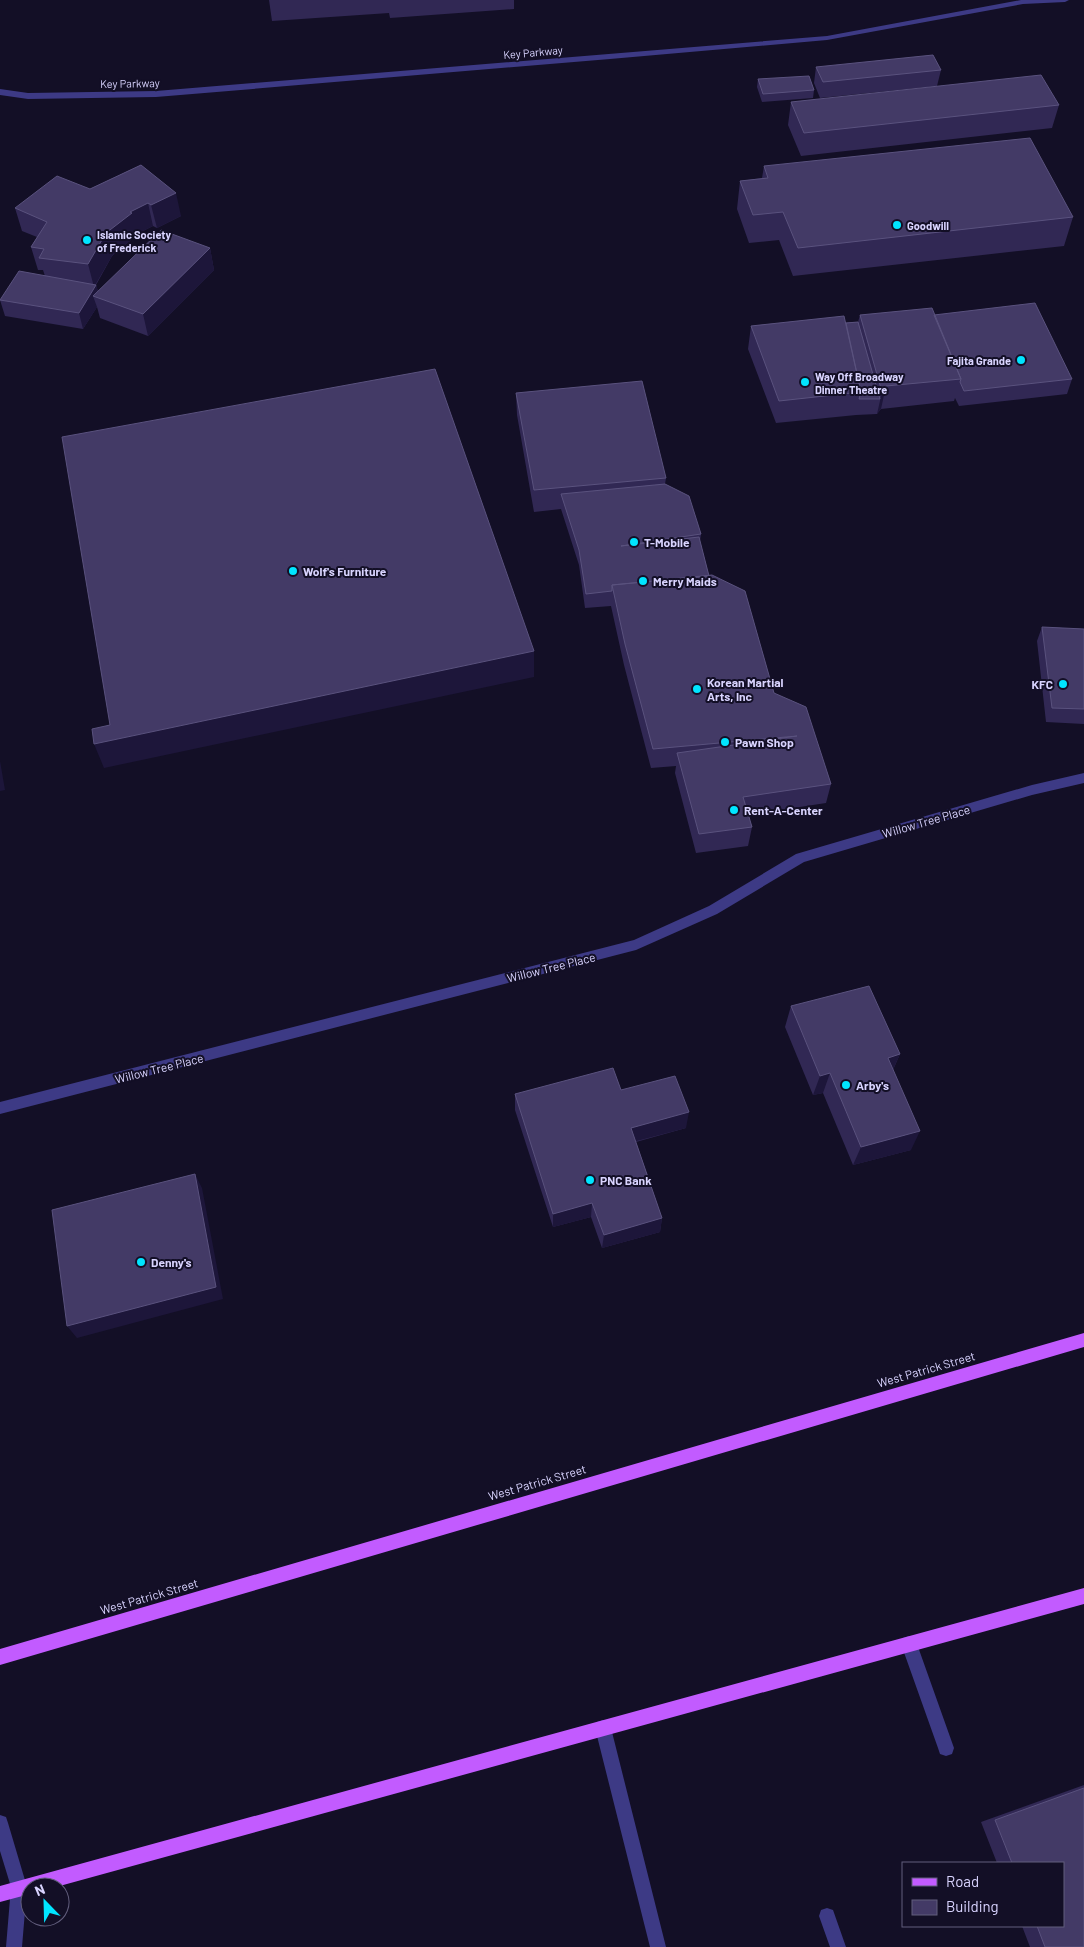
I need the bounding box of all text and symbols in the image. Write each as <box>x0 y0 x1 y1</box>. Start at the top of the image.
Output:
street label: Key Parkway <box>503 43 563 61</box>
street label: Key Parkway <box>100 76 160 90</box>
marker: Goodwill <box>891 219 903 231</box>
place label: Goodwill <box>907 219 949 232</box>
place label: Islamic Society of Frederick <box>97 228 171 254</box>
marker: Islamic Society of Frederick <box>81 234 93 246</box>
place label: Fajita Grande <box>947 354 1011 367</box>
marker: Fajita Grande <box>1015 354 1027 366</box>
place label: Way Off Broadway Dinner Theatre <box>815 370 904 396</box>
marker: Way Off Broadway Dinner Theatre <box>799 376 811 388</box>
place label: T-Mobile <box>644 535 690 549</box>
marker: T-Mobile <box>628 536 640 548</box>
place label: Wolf's Furniture <box>303 564 387 578</box>
marker: Wolf's Furniture <box>287 565 299 577</box>
place label: Merry Maids <box>653 574 717 588</box>
marker: Merry Maids <box>637 575 649 587</box>
place label: Korean Martial Arts, Inc <box>707 675 784 703</box>
place label: KFC <box>1031 677 1053 691</box>
marker: KFC <box>1057 678 1069 690</box>
marker: Korean Martial Arts, Inc <box>691 683 703 695</box>
place label: Pawn Shop <box>735 735 794 749</box>
marker: Pawn Shop <box>719 736 731 748</box>
street label: Willow Tree Place <box>880 802 972 840</box>
place label: Rent-A-Center <box>744 803 823 817</box>
marker: Rent-A-Center <box>728 804 740 816</box>
street label: Willow Tree Place <box>505 949 597 985</box>
street label: Willow Tree Place <box>113 1050 205 1086</box>
place label: Arby's <box>856 1078 889 1092</box>
marker: Arby's <box>840 1079 852 1091</box>
place label: PNC Bank <box>600 1173 652 1187</box>
marker: PNC Bank <box>584 1174 596 1186</box>
place label: Denny's <box>151 1255 192 1269</box>
marker: Denny's <box>135 1256 147 1268</box>
street label: West Patrick Street <box>875 1348 977 1390</box>
street label: West Patrick Street <box>486 1461 588 1503</box>
street label: West Patrick Street <box>98 1575 200 1617</box>
legend <box>902 1862 1064 1927</box>
text: Road <box>946 1872 979 1890</box>
north arrow <box>20 1877 70 1927</box>
text: N <box>32 1880 47 1899</box>
text: Building <box>946 1897 999 1915</box>

